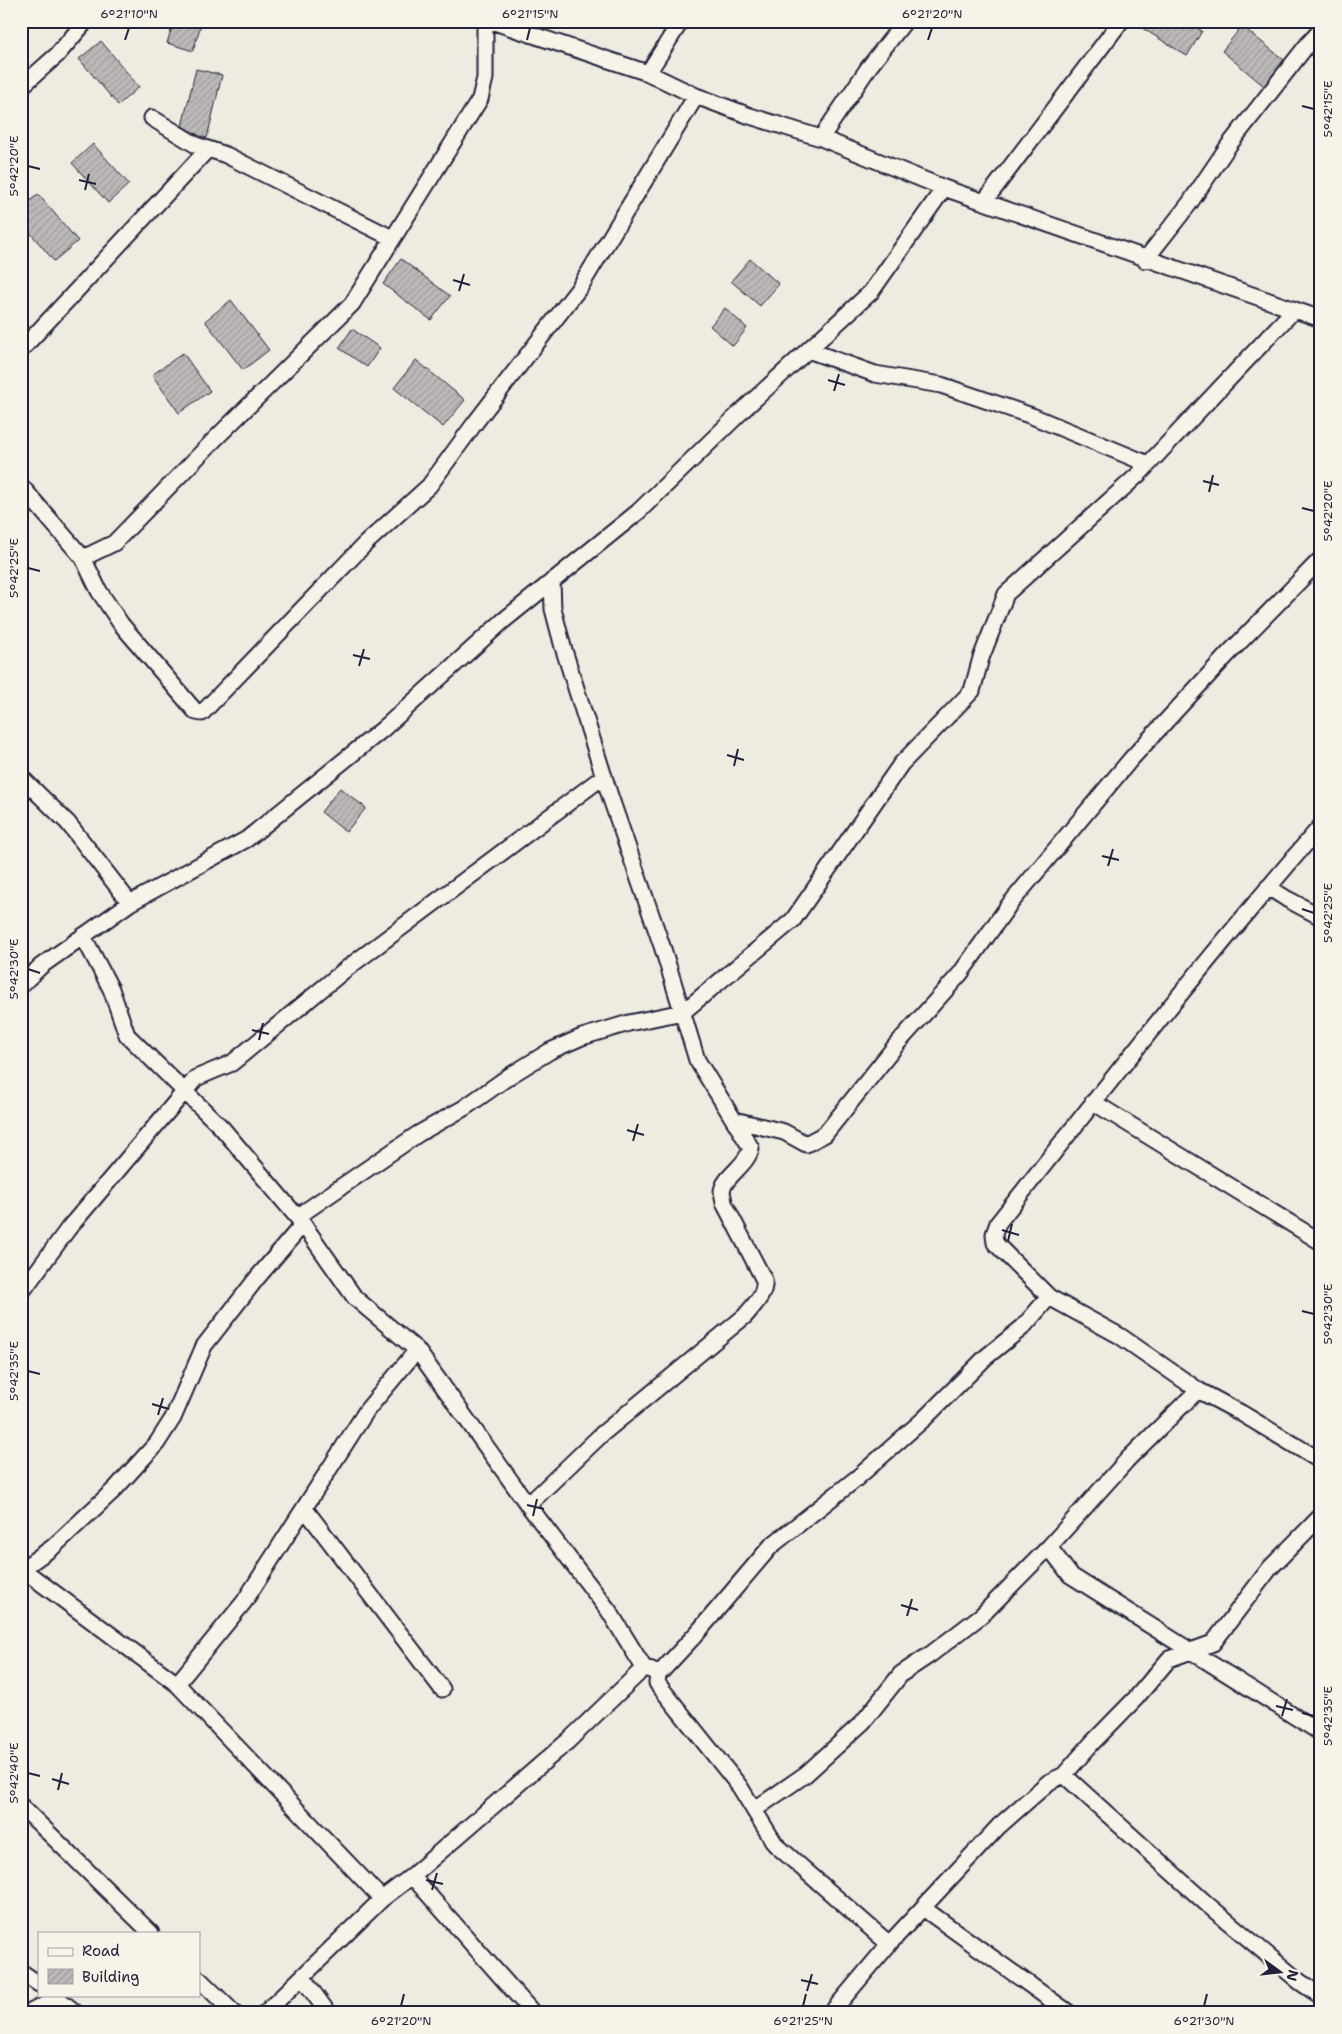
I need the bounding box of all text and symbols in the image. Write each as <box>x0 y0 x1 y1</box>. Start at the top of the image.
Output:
text: 6°21'10"N <box>100 6 158 22</box>
text: 6°21'15"N <box>502 6 558 22</box>
text: 6°21'20"N <box>902 6 962 22</box>
text: 5°42'15"E <box>1320 81 1336 137</box>
text: 5°42'20"E <box>6 136 22 196</box>
text: 5°42'20"E <box>1320 481 1336 541</box>
text: 5°42'25"E <box>6 538 22 598</box>
text: 5°42'25"E <box>1320 883 1336 943</box>
text: 5°42'30"E <box>6 938 22 1000</box>
text: 5°42'30"E <box>1320 1283 1336 1345</box>
text: 5°42'35"E <box>6 1341 22 1401</box>
text: 5°42'35"E <box>1320 1686 1336 1746</box>
text: 5°42'40"E <box>6 1742 22 1804</box>
legend <box>38 1932 200 1996</box>
text: Road <box>82 1941 120 1961</box>
north arrow <box>1254 1946 1304 1996</box>
text: Building <box>82 1967 139 1987</box>
text: N <box>1282 1968 1303 1983</box>
text: 6°21'20"N <box>371 2013 431 2029</box>
text: 6°21'25"N <box>773 2013 833 2029</box>
text: 6°21'30"N <box>1174 2013 1234 2029</box>

